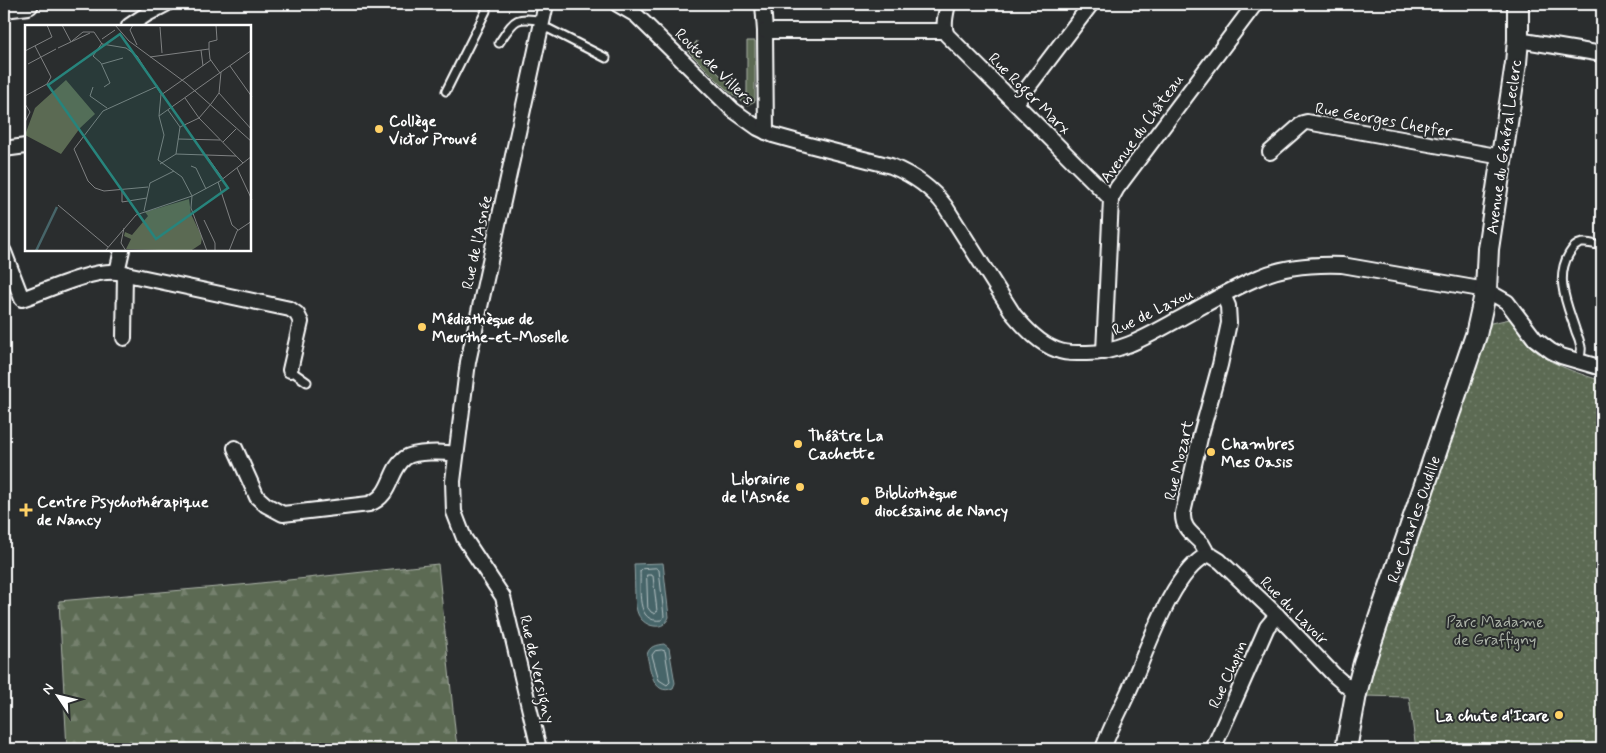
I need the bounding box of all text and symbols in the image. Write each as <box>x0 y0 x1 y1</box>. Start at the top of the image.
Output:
street label: Route de Villers <box>670 24 758 110</box>
inset map <box>25 25 251 251</box>
street label: Rue Roger Marx <box>983 48 1075 141</box>
street label: Avenue du Général Leclerc <box>1482 58 1527 236</box>
street label: Avenue du Château <box>1096 70 1189 187</box>
street label: Rue Georges Chepfer <box>1313 98 1454 144</box>
place label: Collège Victor Prouvé <box>389 111 477 150</box>
marker: Collège Victor Prouvé <box>373 123 385 135</box>
street label: Rue de l'Asnée <box>457 193 498 291</box>
street label: Rue de Laxou <box>1109 284 1197 341</box>
place label: Médiathèque de Meurthe-et-Moselle <box>432 309 569 348</box>
marker: Médiathèque de Meurthe-et-Moselle <box>416 321 428 333</box>
street label: Rue Mozart <box>1160 417 1199 503</box>
place label: Théâtre La Cachette <box>808 426 884 465</box>
place label: Chambres Mes Oasis <box>1221 434 1295 473</box>
marker: Théâtre La Cachette <box>792 438 804 450</box>
marker: Chambres Mes Oasis <box>1205 446 1217 458</box>
street label: Rue Charles Oudille <box>1383 453 1446 586</box>
place label: Librairie de l'Asnée <box>722 469 790 508</box>
marker: Librairie de l'Asnée <box>794 481 806 493</box>
place label: Bibliothèque diocésaine de Nancy <box>875 483 1009 522</box>
place label: Centre Psychothérapique de Nancy <box>37 492 209 531</box>
marker: Bibliothèque diocésaine de Nancy <box>859 495 871 507</box>
marker: Centre Psychothérapique de Nancy <box>19 503 33 517</box>
street label: Rue du Lavoir <box>1255 572 1333 650</box>
park label: Parc Madame de Graffigny <box>1446 612 1544 651</box>
street label: Rue de Versigny <box>513 613 559 726</box>
street label: Rue Chopin <box>1204 637 1253 712</box>
north arrow <box>32 670 82 720</box>
text: N <box>38 680 58 698</box>
place label: La chute d'Icare <box>1436 706 1549 727</box>
marker: La chute d'Icare <box>1553 709 1565 721</box>

